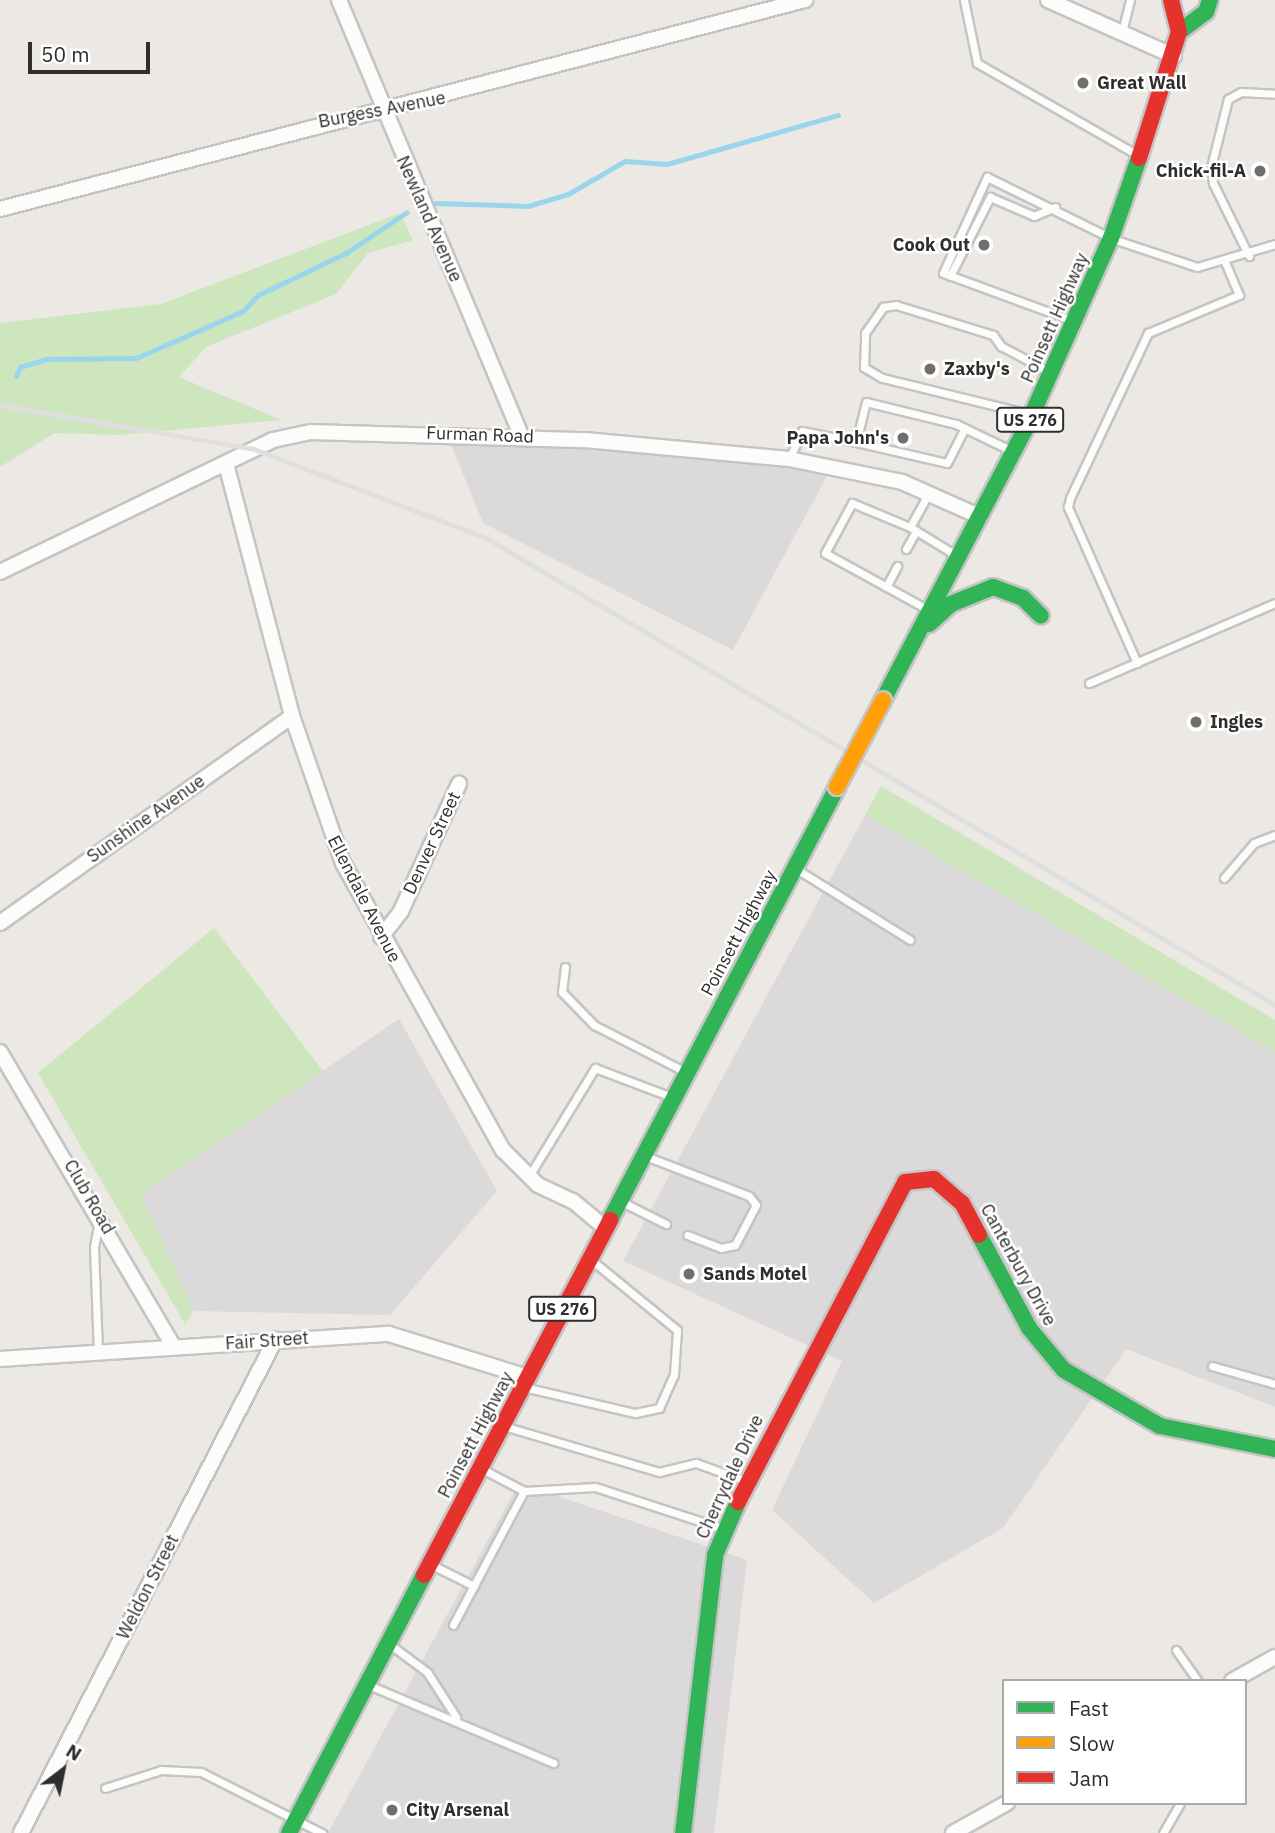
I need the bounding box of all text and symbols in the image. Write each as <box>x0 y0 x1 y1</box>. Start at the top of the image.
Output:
scale bar <box>32 28 154 72</box>
text: 50 m <box>41 40 90 68</box>
place label: Great Wall <box>1097 72 1186 94</box>
marker: Great Wall <box>1075 75 1091 91</box>
street label: Burgess Avenue <box>317 87 447 133</box>
street label: Newland Avenue <box>392 153 466 285</box>
place label: Chick-fil-A <box>1156 160 1246 182</box>
marker: Chick-fil-A <box>1252 163 1268 179</box>
place label: Cook Out <box>893 234 970 256</box>
marker: Cook Out <box>976 237 992 253</box>
street label: Poinsett Highway <box>1017 250 1093 386</box>
place label: Zaxby's <box>944 358 1010 380</box>
marker: Zaxby's <box>922 361 938 377</box>
road number: US 276 <box>995 408 1065 432</box>
street label: Furman Road <box>426 422 534 448</box>
place label: Papa John's <box>786 427 889 449</box>
marker: Papa John's <box>895 430 911 446</box>
place label: Ingles <box>1210 711 1263 733</box>
marker: Ingles <box>1188 714 1204 730</box>
street label: Sunshine Avenue <box>83 770 209 868</box>
street label: Denver Street <box>399 788 465 898</box>
street label: Ellendale Avenue <box>323 832 405 966</box>
street label: Poinsett Highway <box>697 866 781 1000</box>
street label: Club Road <box>59 1156 119 1238</box>
street label: Canterbury Drive <box>976 1200 1060 1330</box>
place label: Sands Motel <box>703 1263 807 1285</box>
marker: Sands Motel <box>681 1266 697 1282</box>
road number: US 276 <box>527 1296 597 1322</box>
street label: Fair Street <box>225 1327 309 1355</box>
street label: Poinsett Highway <box>434 1368 518 1502</box>
street label: Cherrydale Drive <box>692 1412 768 1542</box>
street label: Weldon Street <box>112 1531 184 1643</box>
legend <box>1002 1679 1247 1805</box>
text: Fast <box>1069 1694 1109 1722</box>
text: Slow <box>1069 1729 1115 1757</box>
north arrow <box>28 1735 98 1805</box>
text: N <box>62 1738 86 1766</box>
text: Jam <box>1069 1764 1109 1792</box>
place label: City Arsenal <box>406 1799 509 1821</box>
marker: City Arsenal <box>384 1802 400 1818</box>

